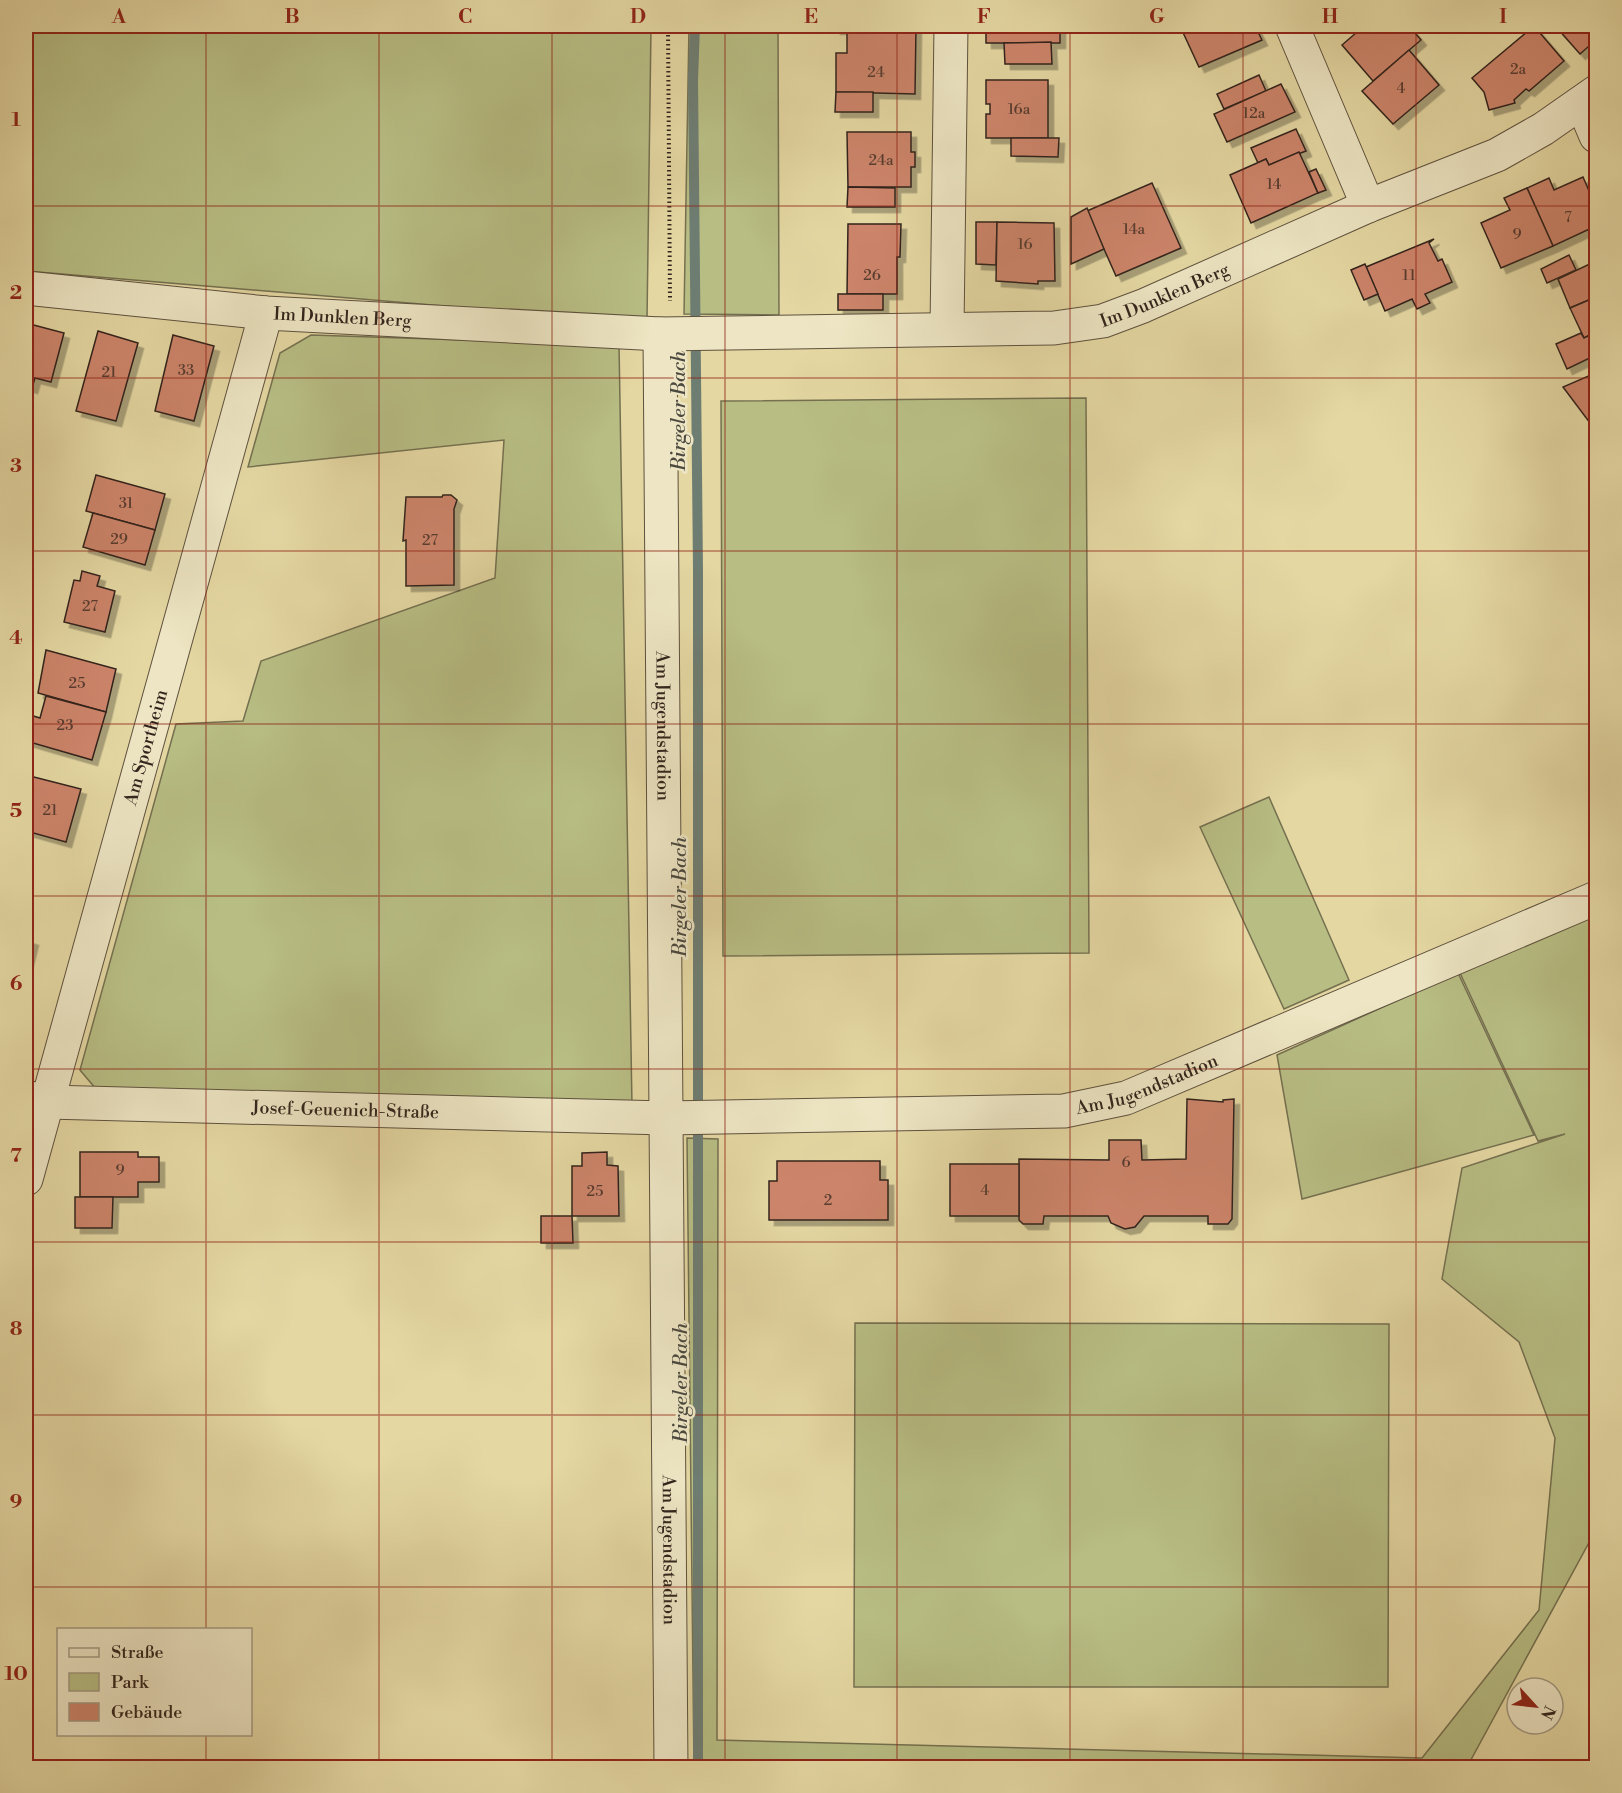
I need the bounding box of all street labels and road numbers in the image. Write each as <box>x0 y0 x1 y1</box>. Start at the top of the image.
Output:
street label: Im Dunklen Berg <box>1097 258 1234 333</box>
street label: Im Dunklen Berg <box>273 302 413 333</box>
street label: Am Jugendstadion <box>650 650 675 801</box>
street label: Am Sportheim <box>119 687 173 809</box>
street label: Am Jugendstadion <box>1073 1049 1222 1120</box>
street label: Josef-Geuenich-Straße <box>250 1096 439 1124</box>
street label: Am Jugendstadion <box>657 1474 681 1625</box>

